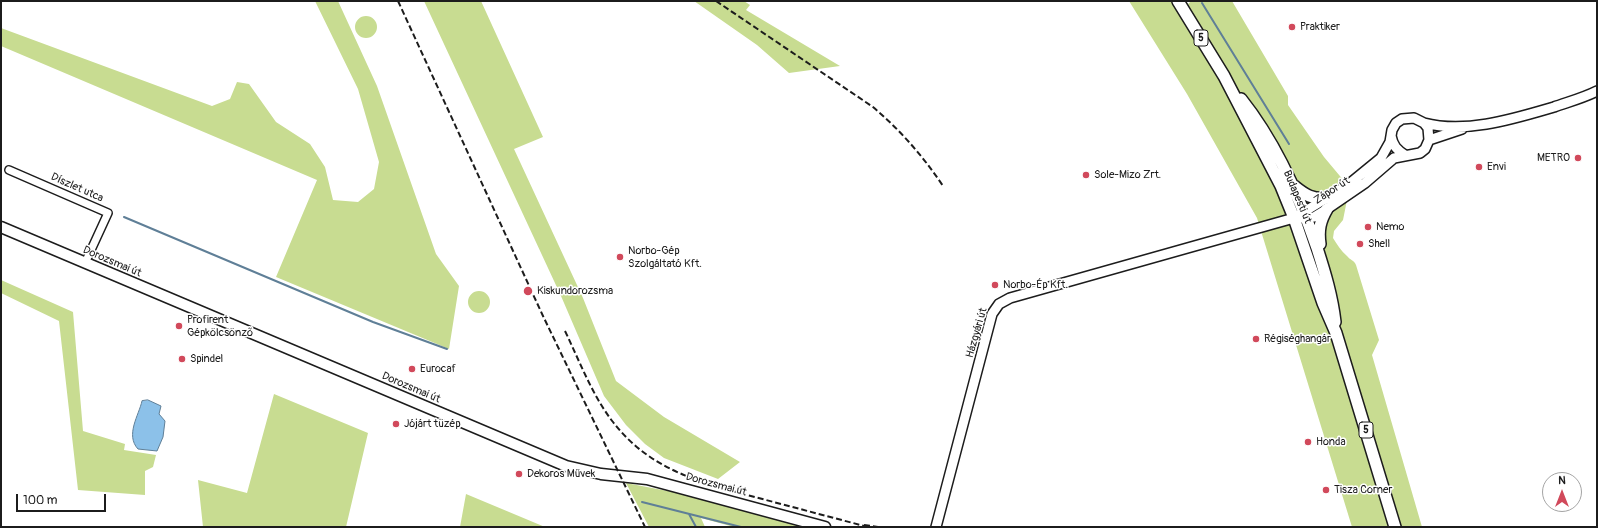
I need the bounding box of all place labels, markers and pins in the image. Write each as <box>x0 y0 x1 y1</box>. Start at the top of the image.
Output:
place label: Praktiker <box>1300 20 1340 34</box>
marker: Praktiker <box>1287 22 1297 32</box>
place label: METRO <box>1537 151 1570 165</box>
marker: METRO <box>1573 153 1583 163</box>
place label: Envi <box>1487 160 1506 174</box>
marker: Envi <box>1474 162 1484 172</box>
place label: Sole-Mizo Zrt. <box>1094 168 1161 182</box>
marker: Sole-Mizo Zrt. <box>1081 170 1091 180</box>
place label: Nemo <box>1376 220 1404 234</box>
marker: Nemo <box>1363 222 1373 232</box>
place label: Shell <box>1368 237 1390 251</box>
marker: Shell <box>1355 239 1365 249</box>
place label: Norbo-Gép Szolgáltató Kft. <box>628 244 702 270</box>
marker: Norbo-Gép Szolgáltató Kft. <box>615 252 625 262</box>
place label: Norbo-Ép Kft. <box>1003 278 1068 292</box>
marker: Norbo-Ép Kft. <box>990 280 1000 290</box>
place label: Kiskundorozsma <box>537 284 613 298</box>
marker: Kiskundorozsma <box>522 285 534 297</box>
place label: Profirent Gépkölcsönző <box>187 313 253 339</box>
marker: Profirent Gépkölcsönző <box>174 321 184 331</box>
place label: Régiséghangár <box>1264 332 1331 346</box>
marker: Régiséghangár <box>1251 334 1261 344</box>
place label: Spindel <box>190 352 223 366</box>
marker: Spindel <box>177 354 187 364</box>
place label: Eurocaf <box>420 362 456 376</box>
marker: Eurocaf <box>407 364 417 374</box>
place label: Jójárt tüzép <box>404 417 461 431</box>
marker: Jójárt tüzép <box>391 419 401 429</box>
place label: Honda <box>1316 435 1345 449</box>
marker: Honda <box>1303 437 1313 447</box>
place label: Dekoros Művek <box>527 467 595 481</box>
marker: Dekoros Művek <box>514 469 524 479</box>
place label: Tisza Corner <box>1334 483 1392 497</box>
marker: Tisza Corner <box>1321 485 1331 495</box>

